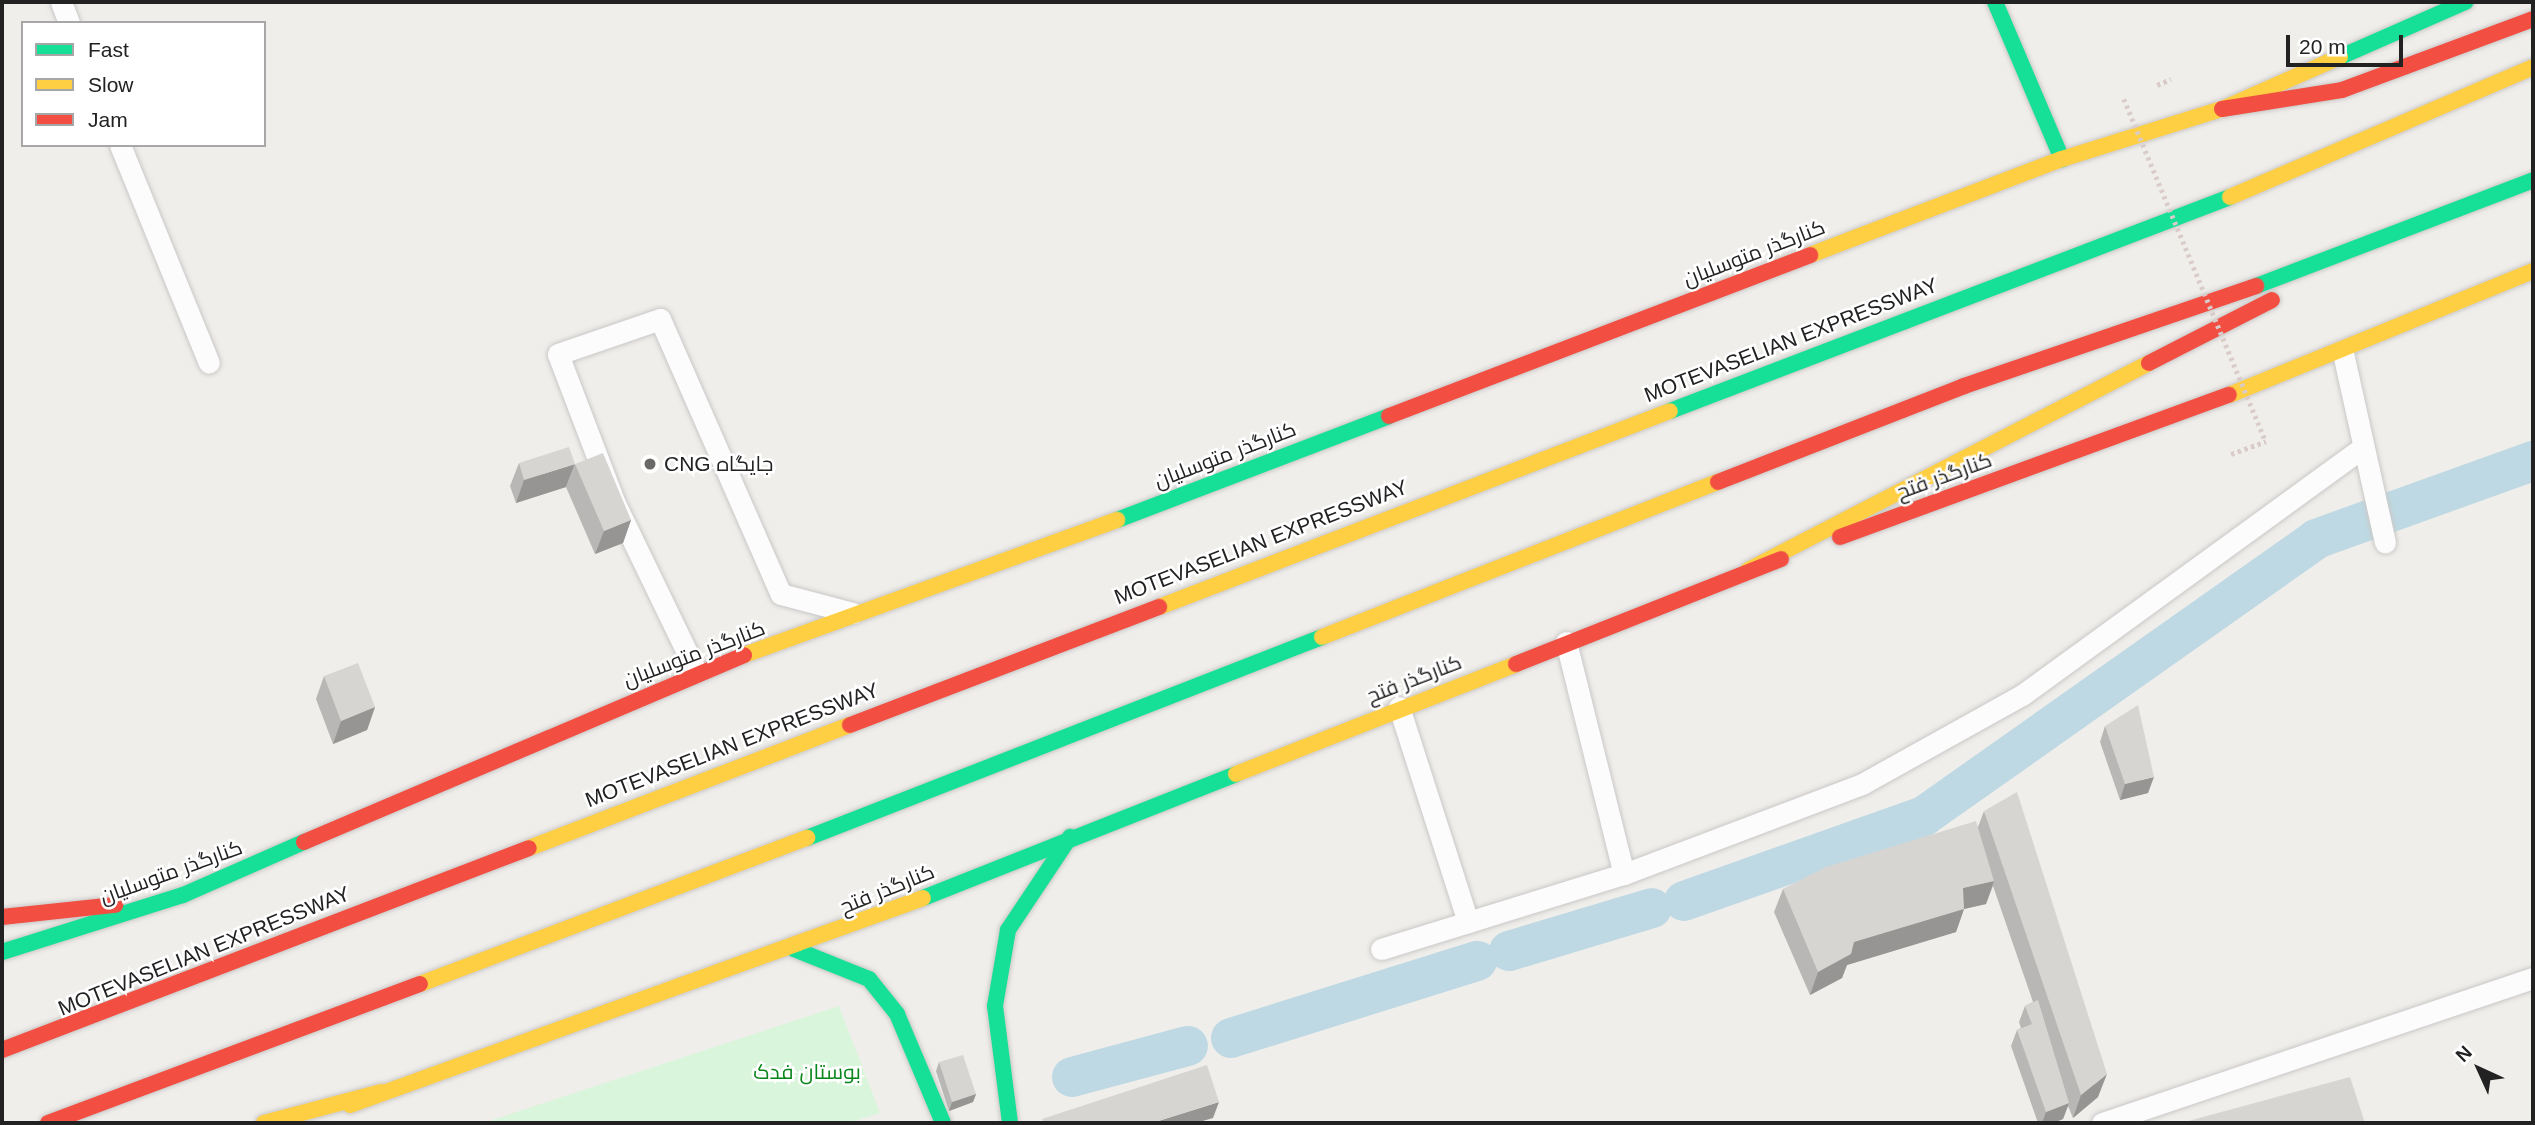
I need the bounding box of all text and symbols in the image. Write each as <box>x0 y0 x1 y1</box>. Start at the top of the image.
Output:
legend <box>21 21 266 147</box>
scale bar <box>2290 21 2407 65</box>
text: 20 m <box>2299 35 2346 58</box>
text: Fast <box>88 38 129 61</box>
text: Slow <box>88 73 134 96</box>
text: Jam <box>88 108 128 131</box>
street label: کنارگذر متوسلیان <box>1680 214 1828 292</box>
street label: MOTEVASELIAN EXPRESSWAY <box>1641 272 1941 408</box>
street label: کنارگذر متوسلیان <box>1151 416 1299 494</box>
street label: کنارگذر فتح <box>1893 447 1995 505</box>
place label: CNG جایگاه <box>664 451 773 477</box>
marker: CNG جایگاه <box>642 456 658 472</box>
street label: MOTEVASELIAN EXPRESSWAY <box>1111 474 1411 610</box>
street label: کنارگذر متوسلیان <box>620 615 768 693</box>
street label: کنارگذر فتح <box>1363 649 1465 709</box>
street label: MOTEVASELIAN EXPRESSWAY <box>582 677 882 813</box>
street label: کنارگذر متوسلیان <box>96 835 246 909</box>
street label: کنارگذر فتح <box>836 859 938 919</box>
street label: MOTEVASELIAN EXPRESSWAY <box>54 881 354 1021</box>
north arrow <box>2444 1034 2514 1104</box>
text: N <box>2452 1042 2476 1066</box>
park label: بوستان فدک <box>753 1059 861 1085</box>

